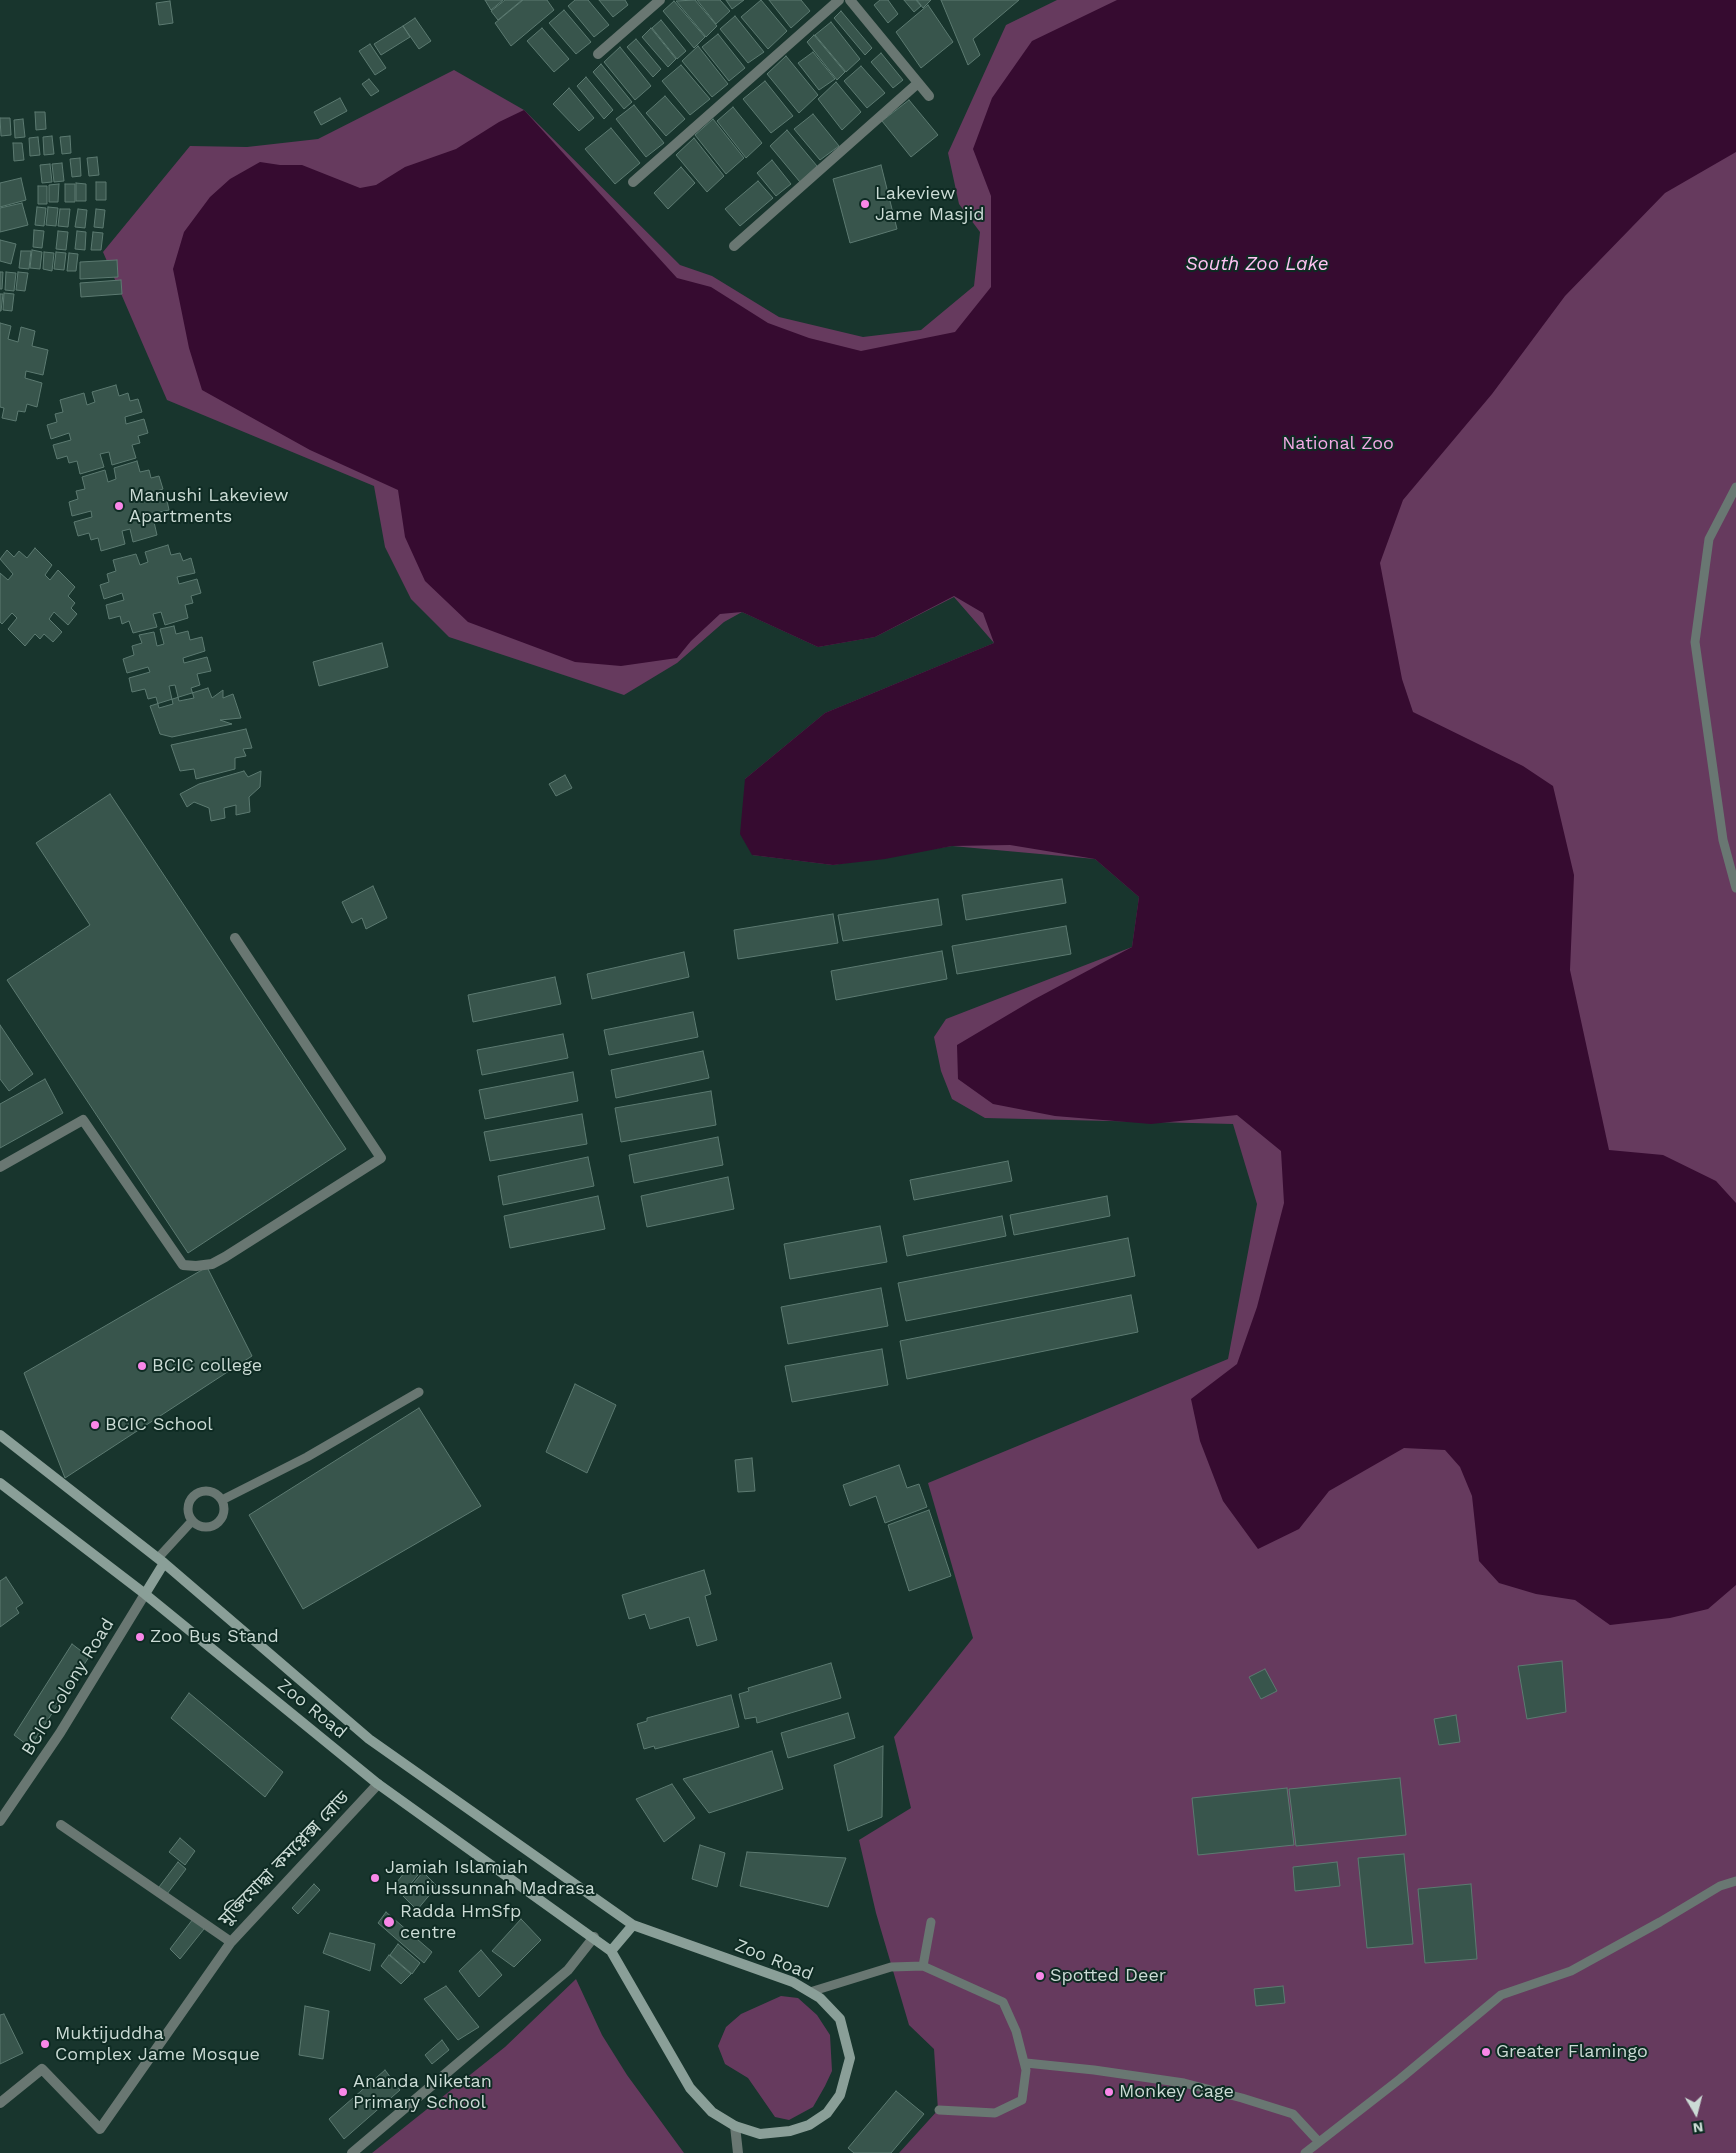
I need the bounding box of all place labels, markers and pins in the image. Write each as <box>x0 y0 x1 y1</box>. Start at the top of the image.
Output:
place label: Lakeview Jame Masjid <box>875 183 985 225</box>
marker: Lakeview Jame Masjid <box>859 198 871 210</box>
place label: Manushi Lakeview Apartments <box>129 485 289 528</box>
marker: Manushi Lakeview Apartments <box>113 500 125 512</box>
place label: BCIC college <box>152 1355 262 1377</box>
marker: BCIC college <box>136 1360 148 1372</box>
place label: BCIC School <box>105 1414 213 1436</box>
marker: BCIC School <box>89 1419 101 1431</box>
place label: Zoo Bus Stand <box>150 1626 279 1648</box>
marker: Zoo Bus Stand <box>134 1631 146 1643</box>
place label: Jamiah Islamiah Hamiussunnah Madrasa <box>385 1857 595 1900</box>
marker: Jamiah Islamiah Hamiussunnah Madrasa <box>369 1872 381 1884</box>
place label: Radda HmSfp centre <box>400 1901 521 1944</box>
marker: Radda HmSfp centre <box>382 1915 396 1929</box>
place label: Spotted Deer <box>1050 1965 1166 1987</box>
marker: Spotted Deer <box>1034 1970 1046 1982</box>
place label: Muktijuddha Complex Jame Mosque <box>55 2023 260 2066</box>
marker: Muktijuddha Complex Jame Mosque <box>39 2038 51 2050</box>
place label: Greater Flamingo <box>1496 2041 1648 2063</box>
marker: Greater Flamingo <box>1480 2046 1492 2058</box>
place label: Ananda Niketan Primary School <box>353 2071 492 2114</box>
place label: Monkey Cage <box>1119 2081 1234 2103</box>
marker: Ananda Niketan Primary School <box>337 2086 349 2098</box>
marker: Monkey Cage <box>1103 2086 1115 2098</box>

